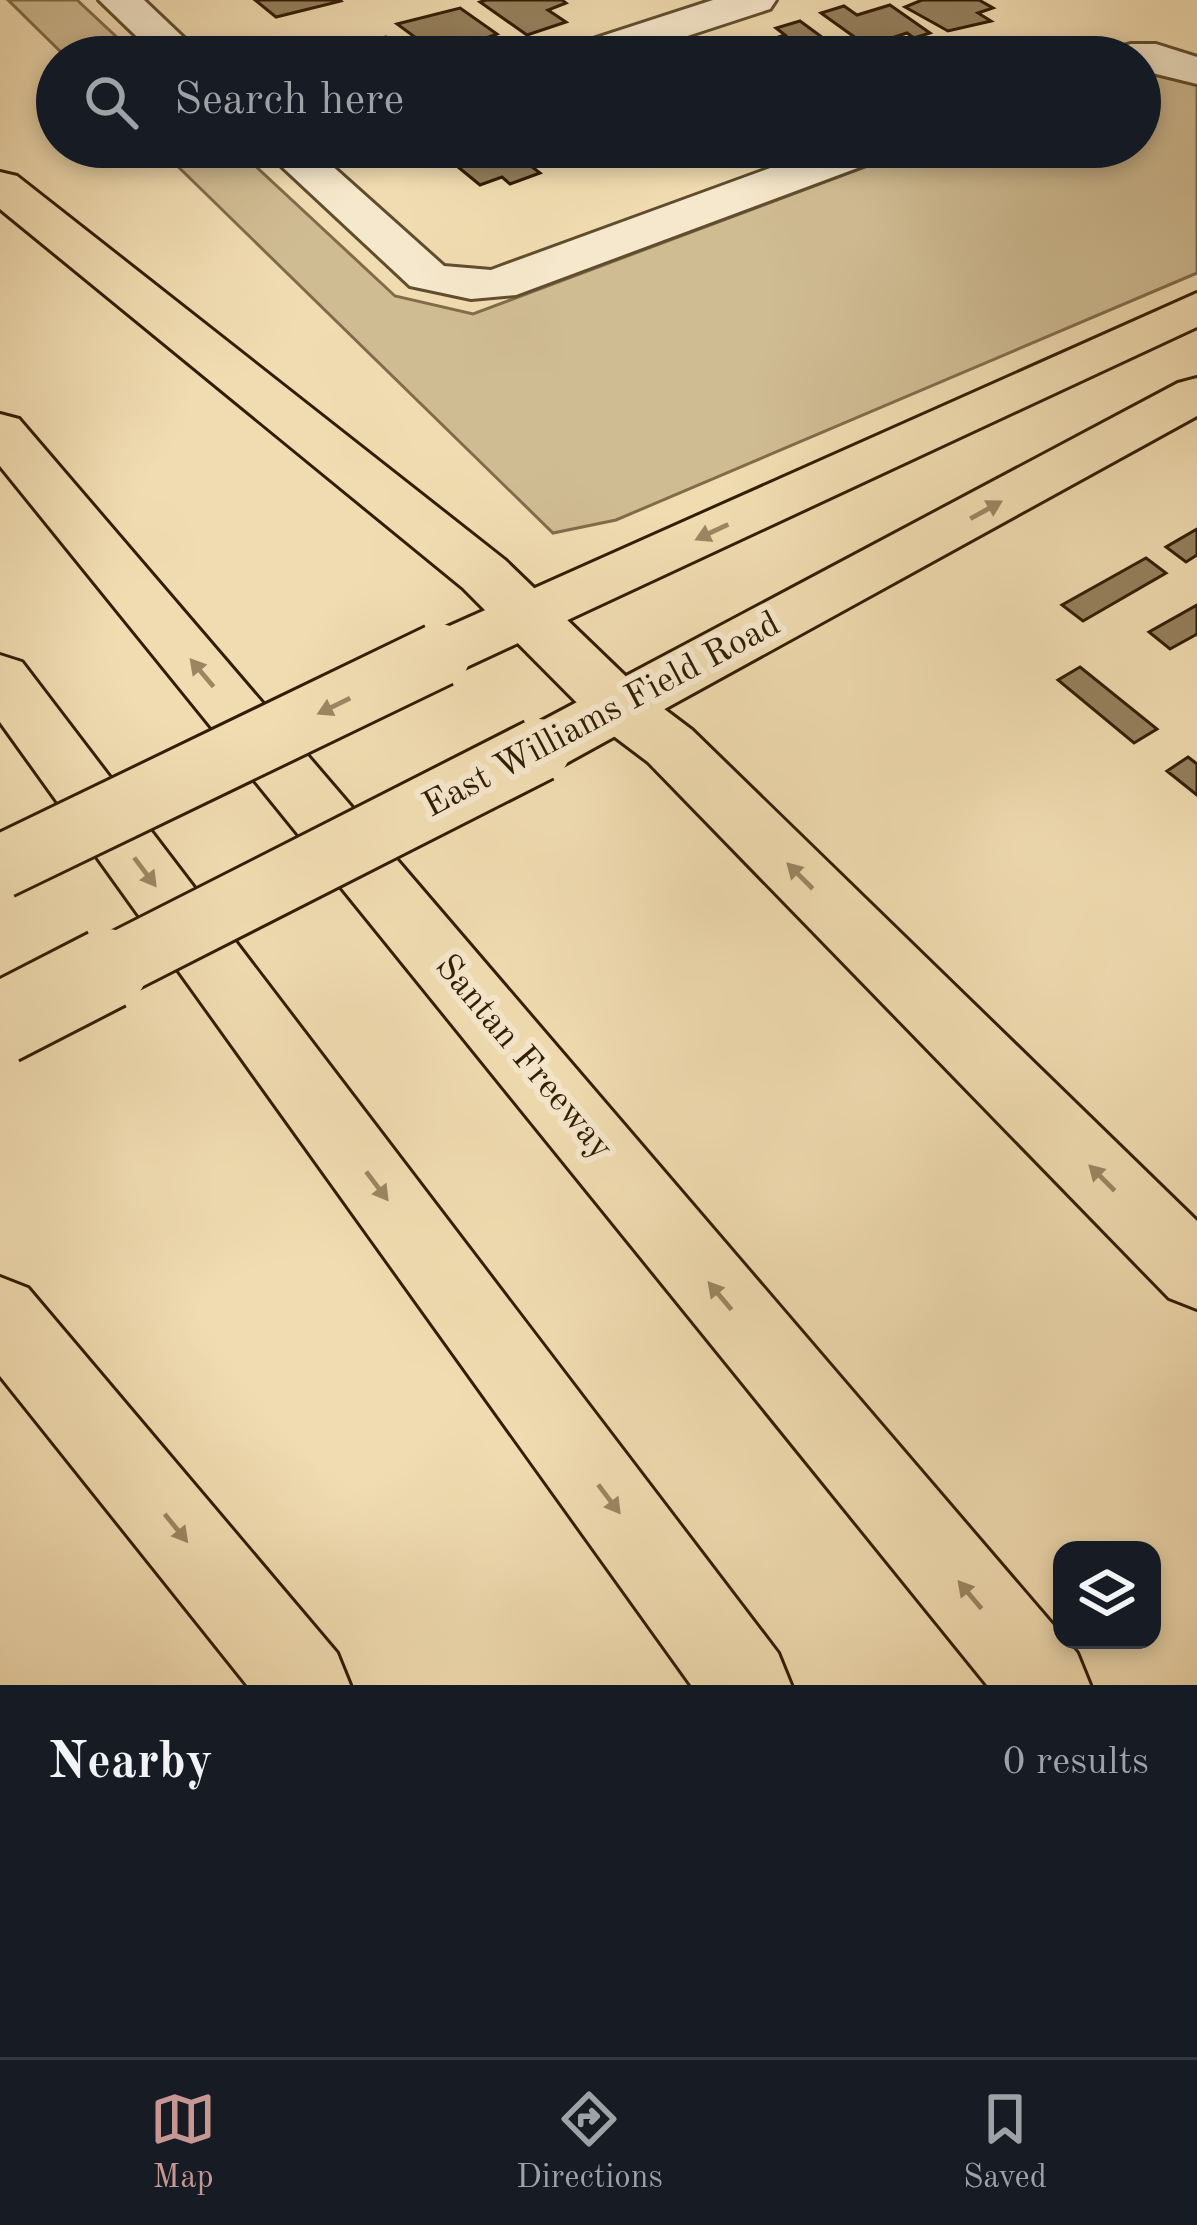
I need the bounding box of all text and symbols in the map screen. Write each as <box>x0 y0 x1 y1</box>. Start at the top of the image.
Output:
search box <box>36 36 1161 168</box>
icon: search <box>78 69 144 135</box>
text: Search here <box>174 79 404 124</box>
one-way arrow <box>969 500 1003 521</box>
one-way arrow <box>694 522 729 542</box>
street label: East Williams Field Road <box>418 607 786 825</box>
one-way arrow <box>189 658 215 688</box>
one-way arrow <box>316 696 351 716</box>
one-way arrow <box>132 856 156 888</box>
one-way arrow <box>786 862 814 891</box>
street label: Santan Freeway <box>427 949 619 1167</box>
one-way arrow <box>1089 1165 1117 1193</box>
one-way arrow <box>364 1170 388 1202</box>
one-way arrow <box>708 1280 734 1311</box>
one-way arrow <box>596 1483 620 1515</box>
one-way arrow <box>162 1512 188 1543</box>
map controls <box>1053 1541 1161 1649</box>
button: layers <box>1053 1541 1161 1649</box>
one-way arrow <box>958 1580 984 1610</box>
text: Nearby <box>48 1738 213 1789</box>
text: 0 results <box>1003 1743 1149 1782</box>
tab: Map <box>150 2086 216 2199</box>
tab: Directions <box>516 2086 663 2199</box>
tab: Saved <box>963 2086 1047 2199</box>

